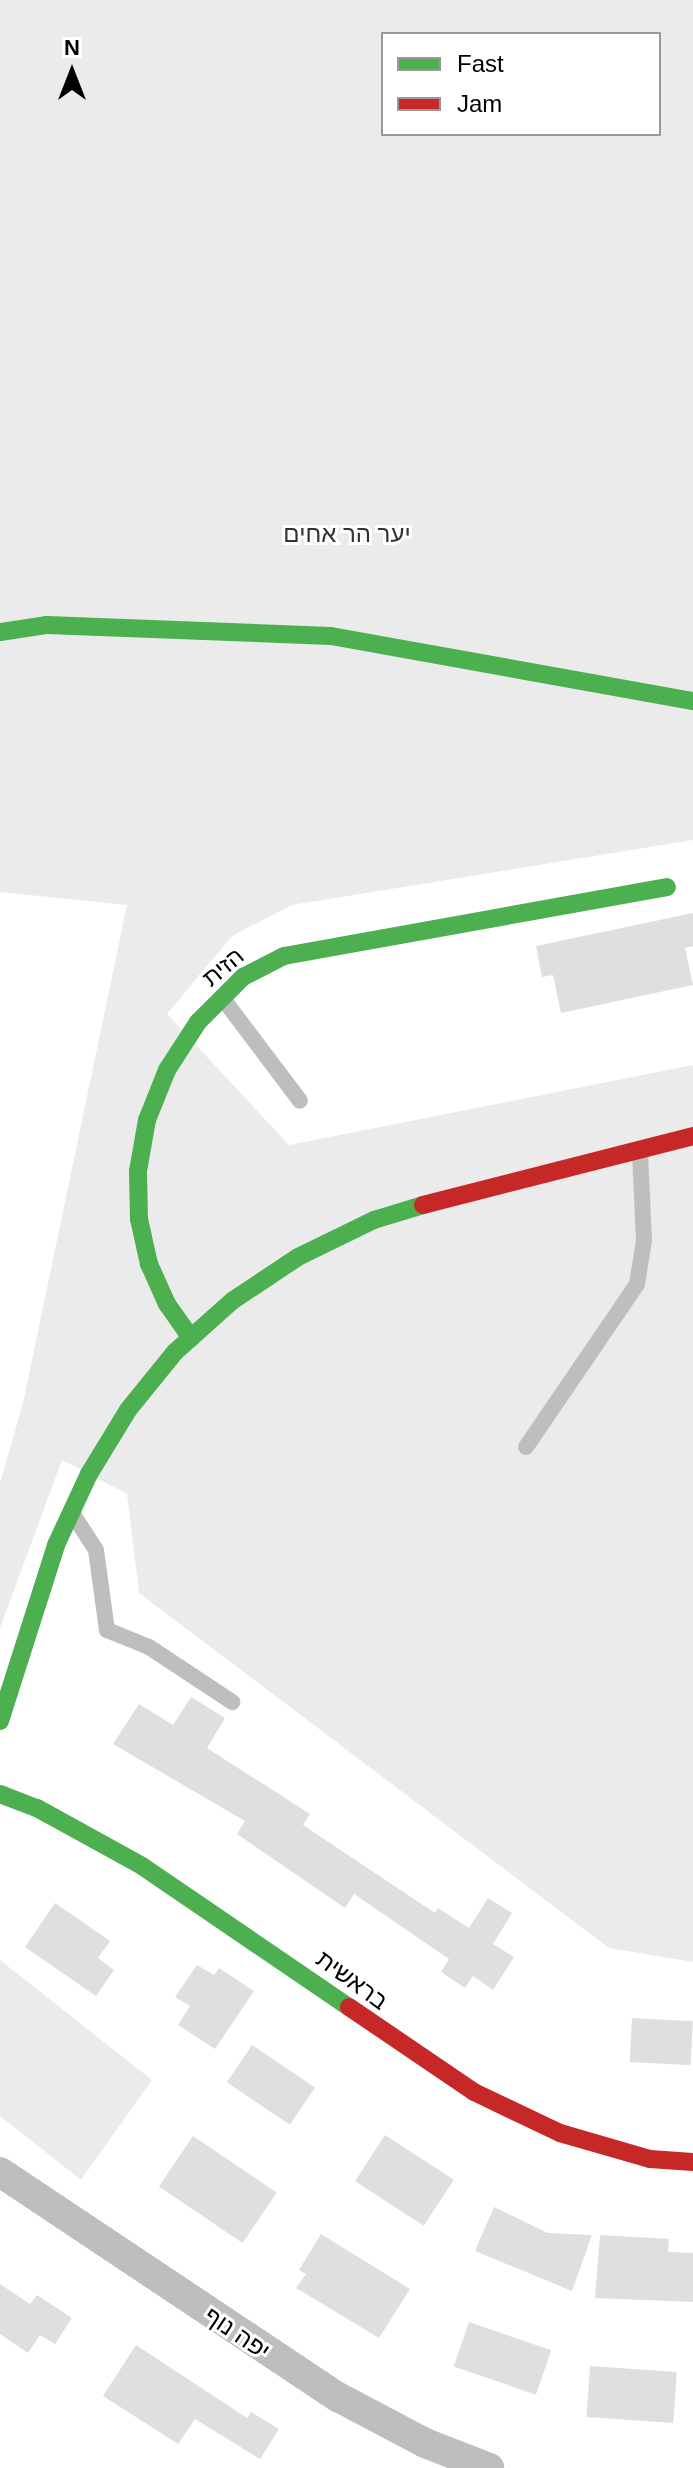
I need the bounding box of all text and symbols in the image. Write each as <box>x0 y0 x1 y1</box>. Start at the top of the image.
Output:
north arrow <box>32 32 112 112</box>
legend <box>381 32 661 136</box>
text: N <box>64 35 80 60</box>
text: Fast <box>457 50 504 77</box>
text: Jam <box>457 90 502 117</box>
park label: יער הר אחים <box>283 520 411 548</box>
street label: הזית <box>196 941 250 993</box>
street label: בראשית <box>311 1944 393 2016</box>
street label: יפה נוף <box>199 2301 275 2365</box>

